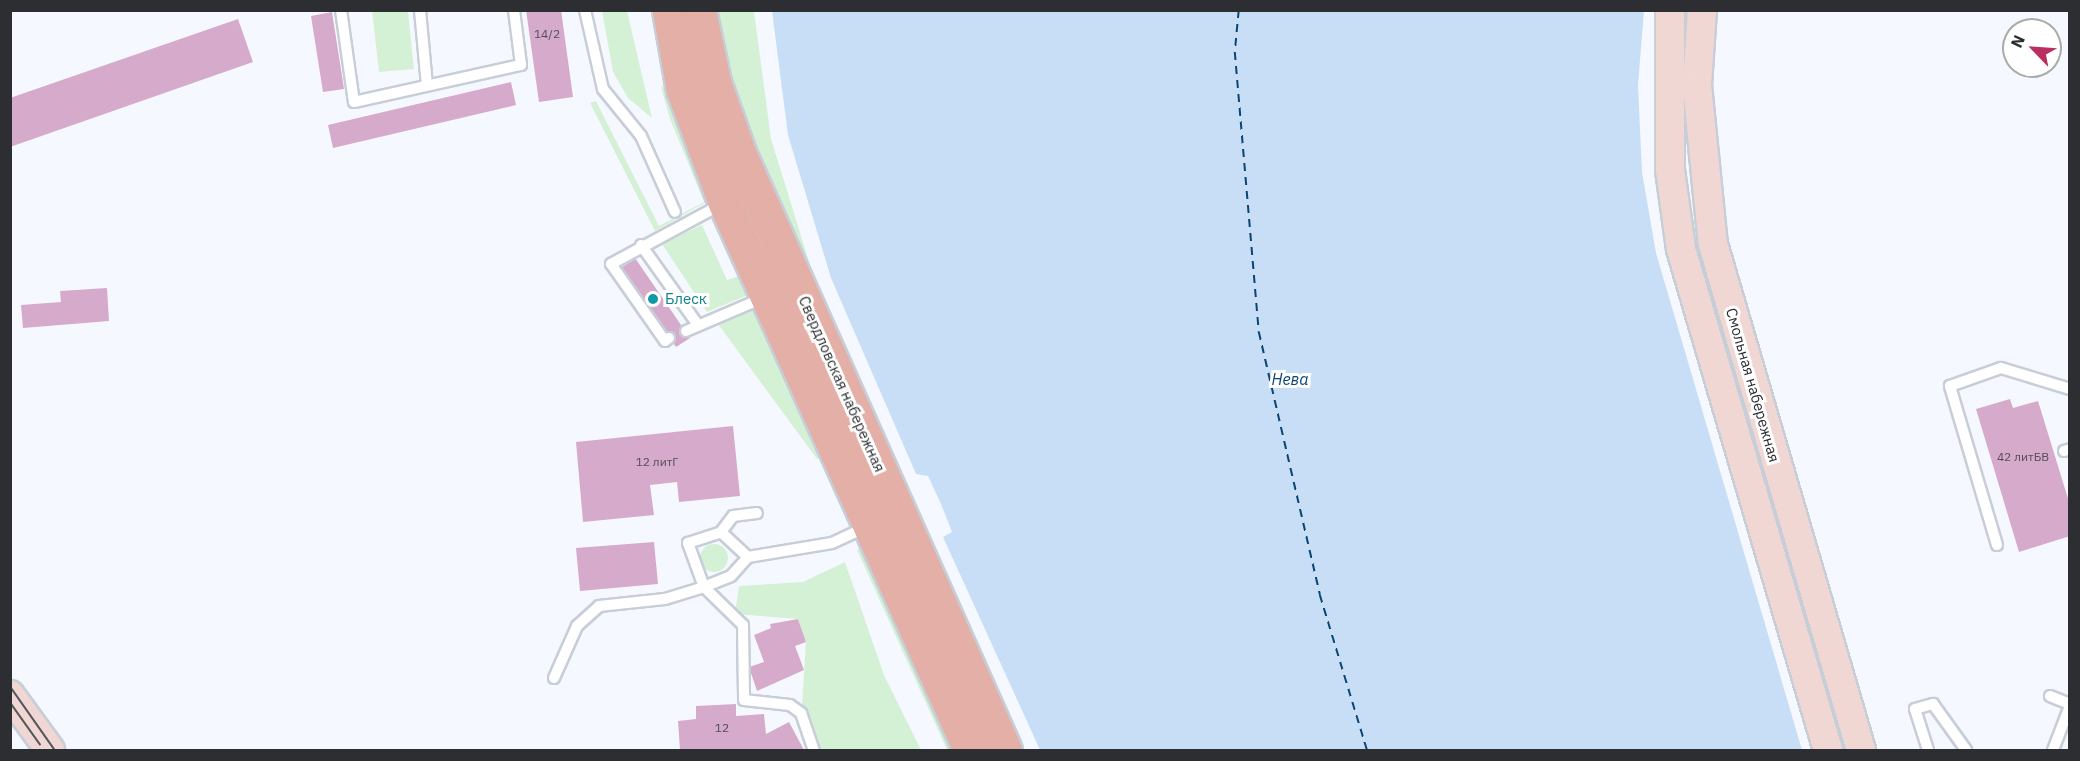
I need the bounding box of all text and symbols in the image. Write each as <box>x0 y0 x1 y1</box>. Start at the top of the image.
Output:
north arrow <box>2002 18 2062 78</box>
house number: 14/2 <box>534 27 560 41</box>
text: N <box>2006 32 2029 51</box>
place label: Блеск <box>665 290 707 308</box>
marker: Блеск <box>646 292 660 306</box>
street label: Свердловская набережная <box>795 293 889 475</box>
street label: Смольная набережная <box>1722 306 1784 464</box>
water label: Нева <box>1271 369 1309 389</box>
house number: 42 литБВ <box>1997 450 2049 464</box>
house number: 12 литГ <box>636 455 678 469</box>
house number: 12 <box>715 721 729 735</box>

